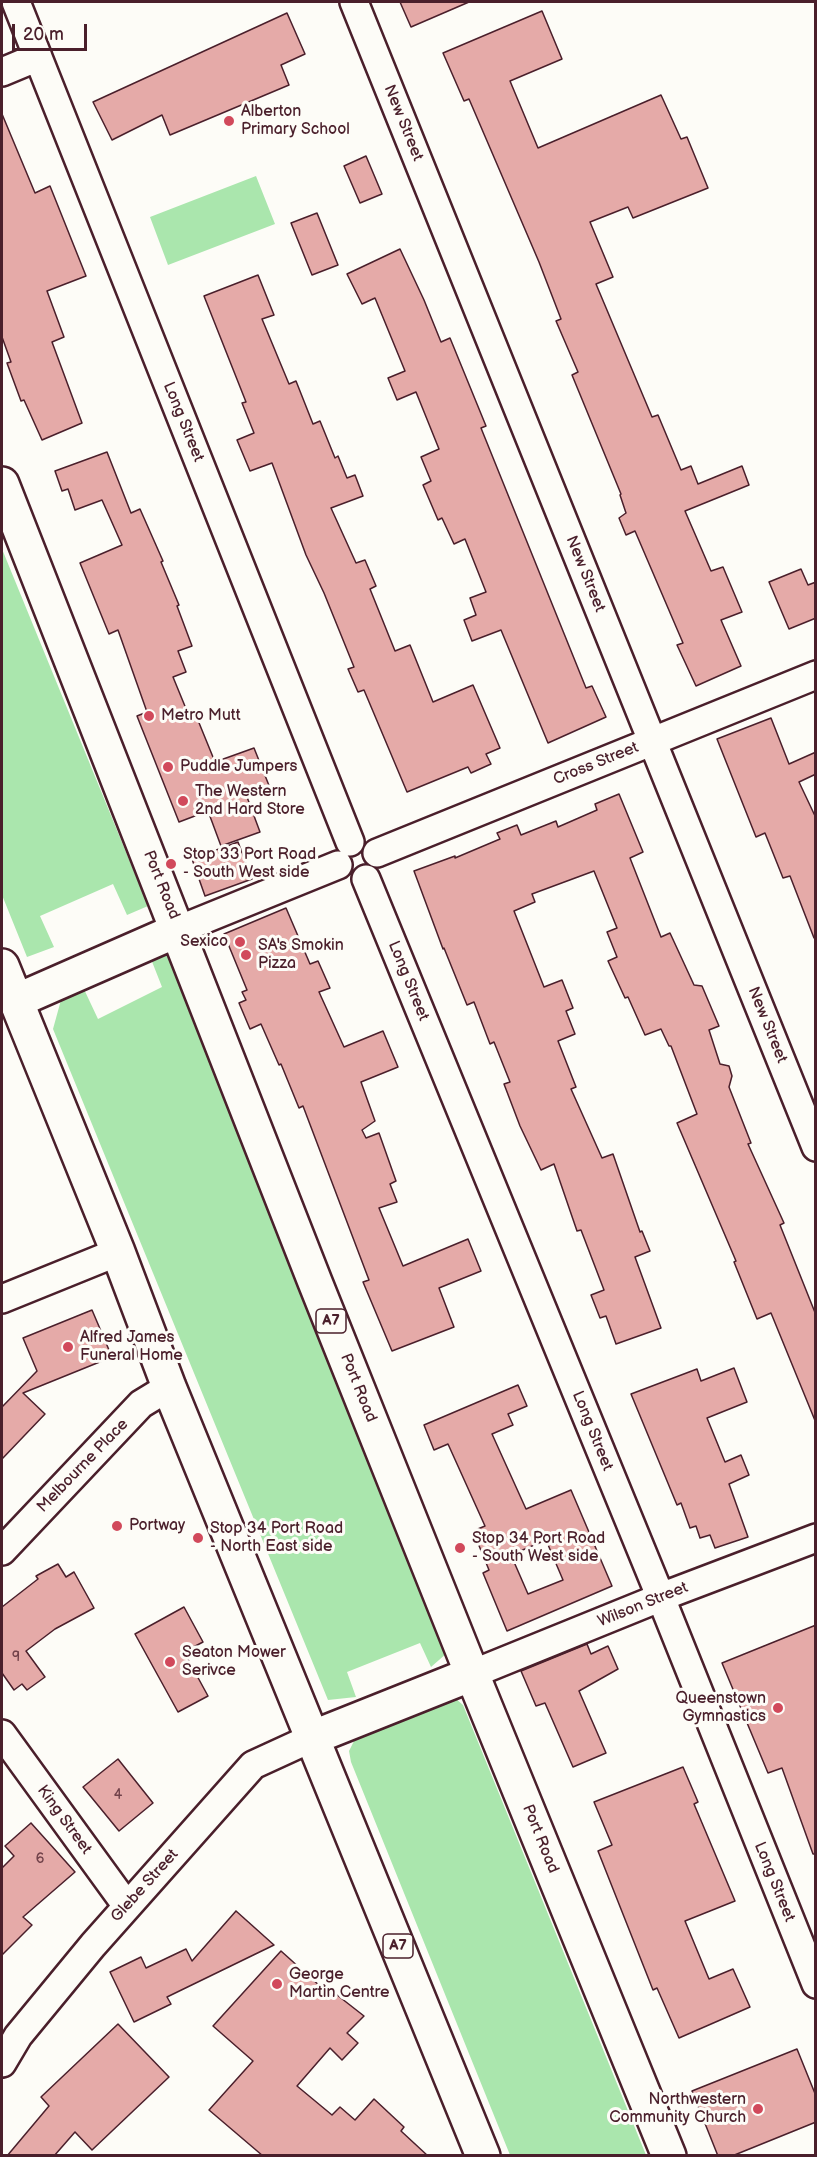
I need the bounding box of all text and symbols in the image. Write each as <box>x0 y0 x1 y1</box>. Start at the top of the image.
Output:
scale bar <box>15 12 90 50</box>
text: 20 m <box>23 24 64 45</box>
street label: New Street <box>379 82 427 164</box>
place label: Alberton Primary School <box>241 102 350 140</box>
marker: Alberton Primary School <box>222 114 236 128</box>
street label: Long Street <box>158 379 208 465</box>
street label: New Street <box>561 533 609 615</box>
place label: Metro Mutt <box>161 706 241 726</box>
marker: Metro Mutt <box>142 709 156 723</box>
street label: Cross Street <box>551 738 641 790</box>
place label: Puddle Jumpers <box>180 757 298 777</box>
marker: Puddle Jumpers <box>161 760 175 774</box>
place label: The Western 2nd Hard Store <box>195 782 305 820</box>
marker: The Western 2nd Hard Store <box>176 794 190 808</box>
place label: Stop 33 Port Road - South West side <box>183 845 316 883</box>
street label: Port Road <box>139 848 183 922</box>
marker: Stop 33 Port Road - South West side <box>164 857 178 871</box>
place label: Sexico <box>180 932 228 952</box>
marker: Sexico <box>233 935 247 949</box>
place label: SA's Smokin Pizza <box>258 936 344 974</box>
street label: Long Street <box>383 938 433 1024</box>
marker: SA's Smokin Pizza <box>239 948 253 962</box>
street label: New Street <box>743 984 791 1066</box>
road number: A7 <box>316 1309 346 1333</box>
place label: Alfred James Funeral Home <box>80 1328 183 1366</box>
marker: Alfred James Funeral Home <box>61 1340 75 1354</box>
street label: Port Road <box>336 1351 380 1425</box>
street label: Long Street <box>567 1388 617 1474</box>
street label: Melbourne Place <box>33 1415 133 1517</box>
place label: Portway <box>129 1516 185 1536</box>
marker: Portway <box>110 1519 124 1533</box>
place label: Stop 34 Port Road - North East side <box>210 1519 343 1557</box>
place label: Stop 34 Port Road - South West side <box>472 1529 605 1567</box>
marker: Stop 34 Port Road - North East side <box>191 1531 205 1545</box>
marker: Stop 34 Port Road - South West side <box>453 1541 467 1555</box>
street label: Wilson Street <box>595 1578 691 1632</box>
place label: Seaton Mower Serivce <box>182 1643 286 1681</box>
house number: 9 <box>12 1649 20 1665</box>
marker: Seaton Mower Serivce <box>163 1655 177 1669</box>
place label: Queenstown Gymnastics <box>676 1689 766 1727</box>
marker: Queenstown Gymnastics <box>771 1701 785 1715</box>
street label: King Street <box>33 1782 95 1858</box>
house number: 4 <box>114 1787 122 1803</box>
street label: Port Road <box>518 1802 562 1876</box>
street label: Long Street <box>749 1839 799 1925</box>
street label: Glebe Street <box>107 1846 183 1926</box>
house number: 6 <box>36 1851 44 1867</box>
road number: A7 <box>383 1934 413 1958</box>
place label: George Martin Centre <box>289 1965 390 2003</box>
marker: George Martin Centre <box>270 1977 284 1991</box>
place label: Northwestern Community Church <box>609 2090 746 2128</box>
marker: Northwestern Community Church <box>751 2102 765 2116</box>

